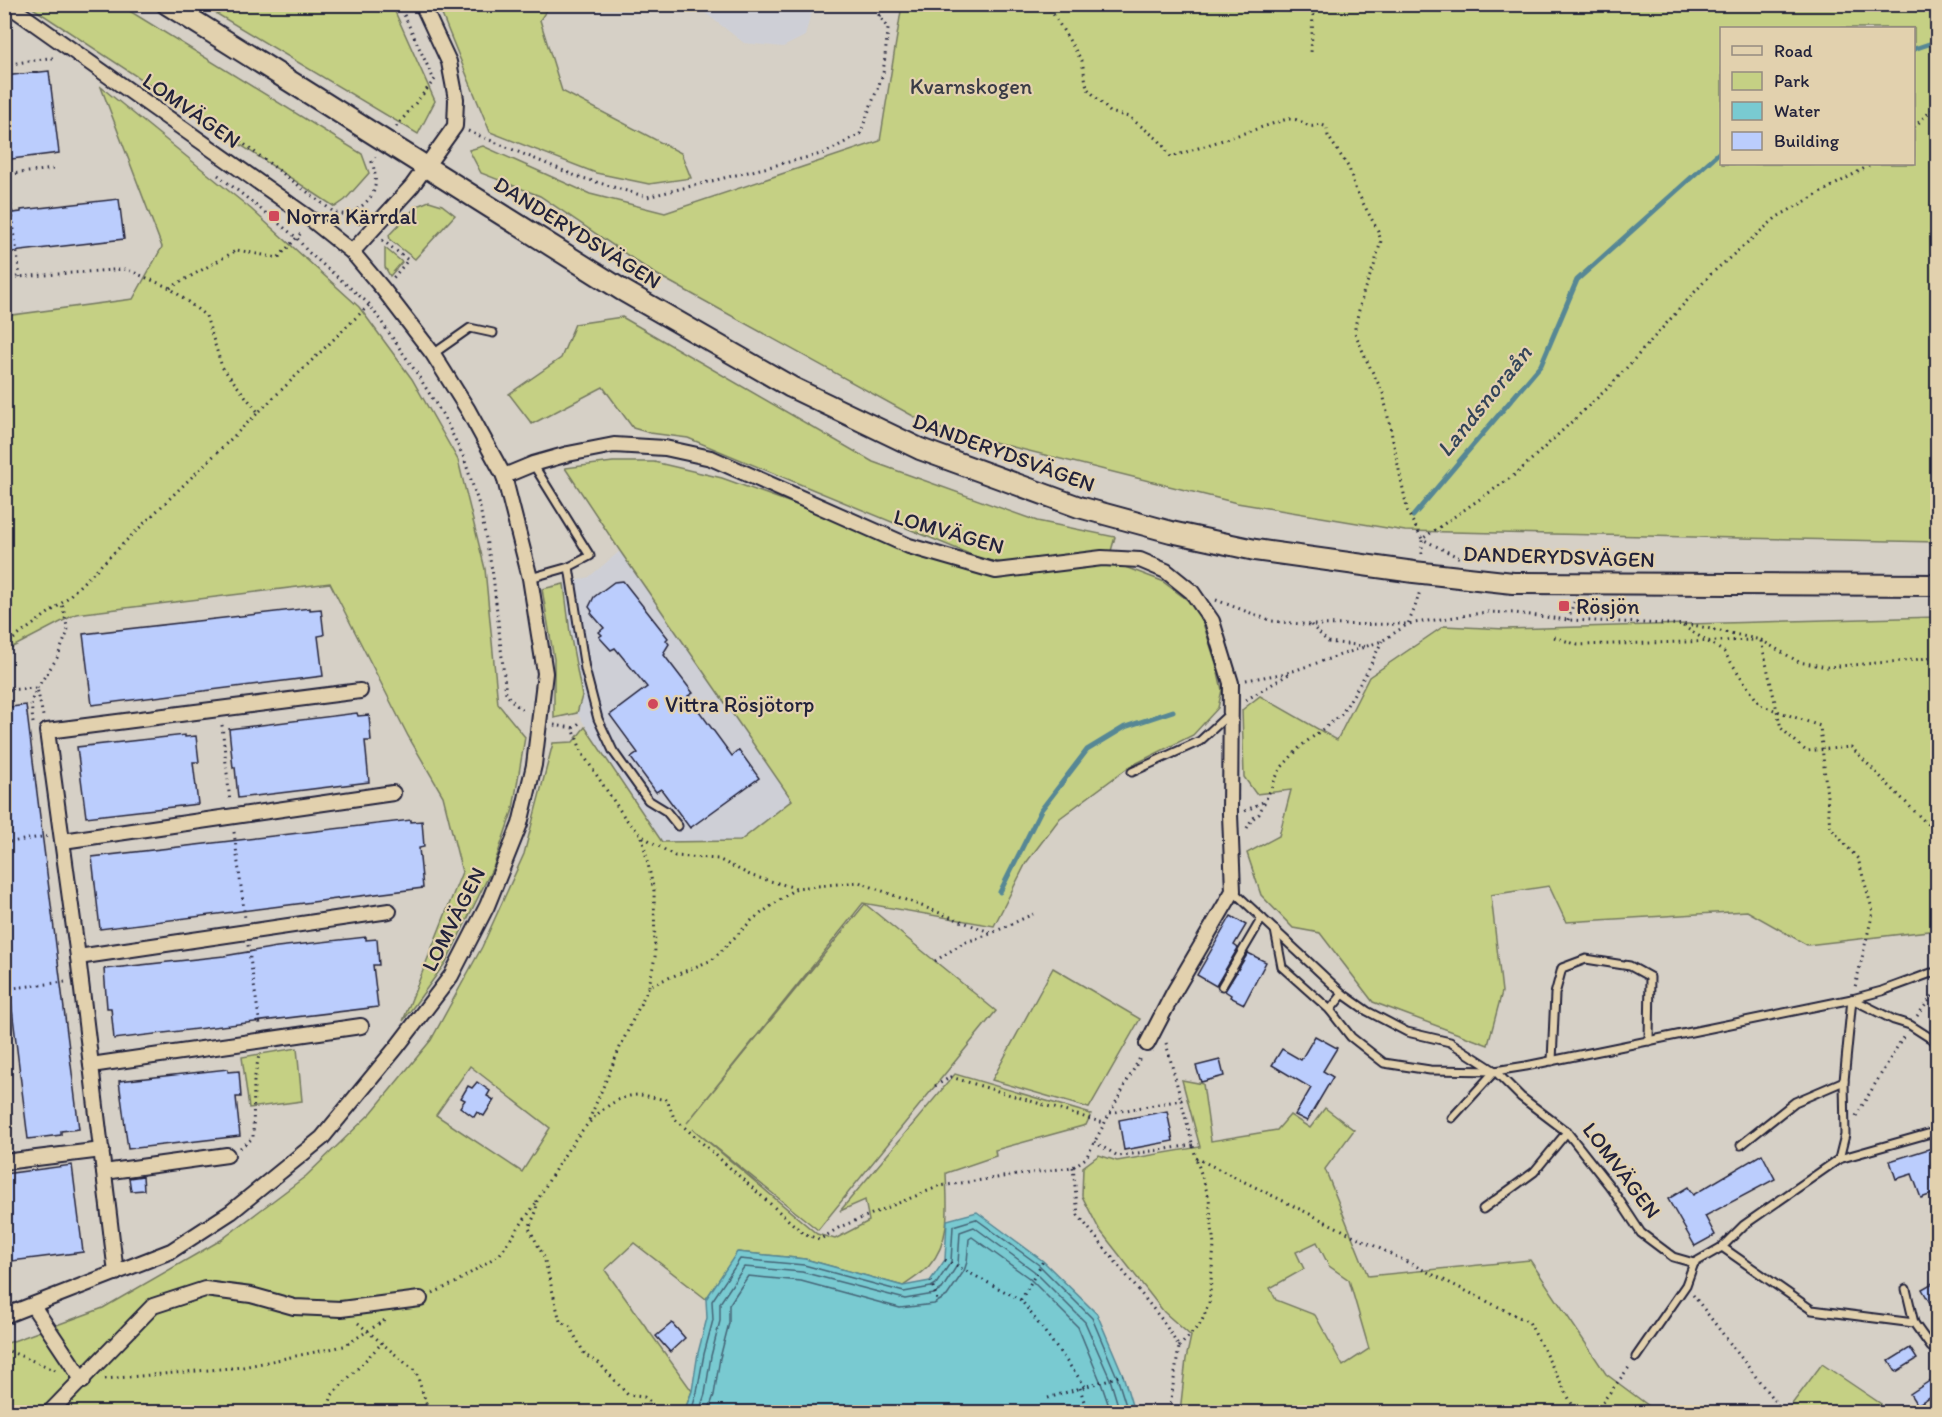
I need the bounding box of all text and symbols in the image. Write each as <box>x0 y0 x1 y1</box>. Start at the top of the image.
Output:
legend <box>1720 27 1915 165</box>
text: Road <box>1774 40 1813 62</box>
street label: LOMVÄGEN <box>137 67 246 154</box>
text: Park <box>1774 70 1809 92</box>
park label: Kvarnskogen <box>910 73 1033 100</box>
text: Water <box>1774 100 1820 122</box>
text: Building <box>1774 130 1840 152</box>
street label: DANDERYDSVÄGEN <box>489 170 666 295</box>
place label: Norra Kärrdal <box>286 203 417 230</box>
marker: Norra Kärrdal <box>267 209 281 223</box>
water label: Landsnoraån <box>1430 339 1538 462</box>
street label: DANDERYDSVÄGEN <box>909 407 1099 498</box>
street label: LOMVÄGEN <box>890 503 1007 560</box>
street label: DANDERYDSVÄGEN <box>1463 540 1655 573</box>
place label: Rösjön <box>1576 593 1640 620</box>
marker: Rösjön <box>1557 599 1571 613</box>
place label: Vittra Rösjötorp <box>665 691 815 718</box>
marker: Vittra Rösjötorp <box>646 697 660 711</box>
street label: LOMVÄGEN <box>416 862 491 976</box>
street label: LOMVÄGEN <box>1577 1117 1667 1224</box>

